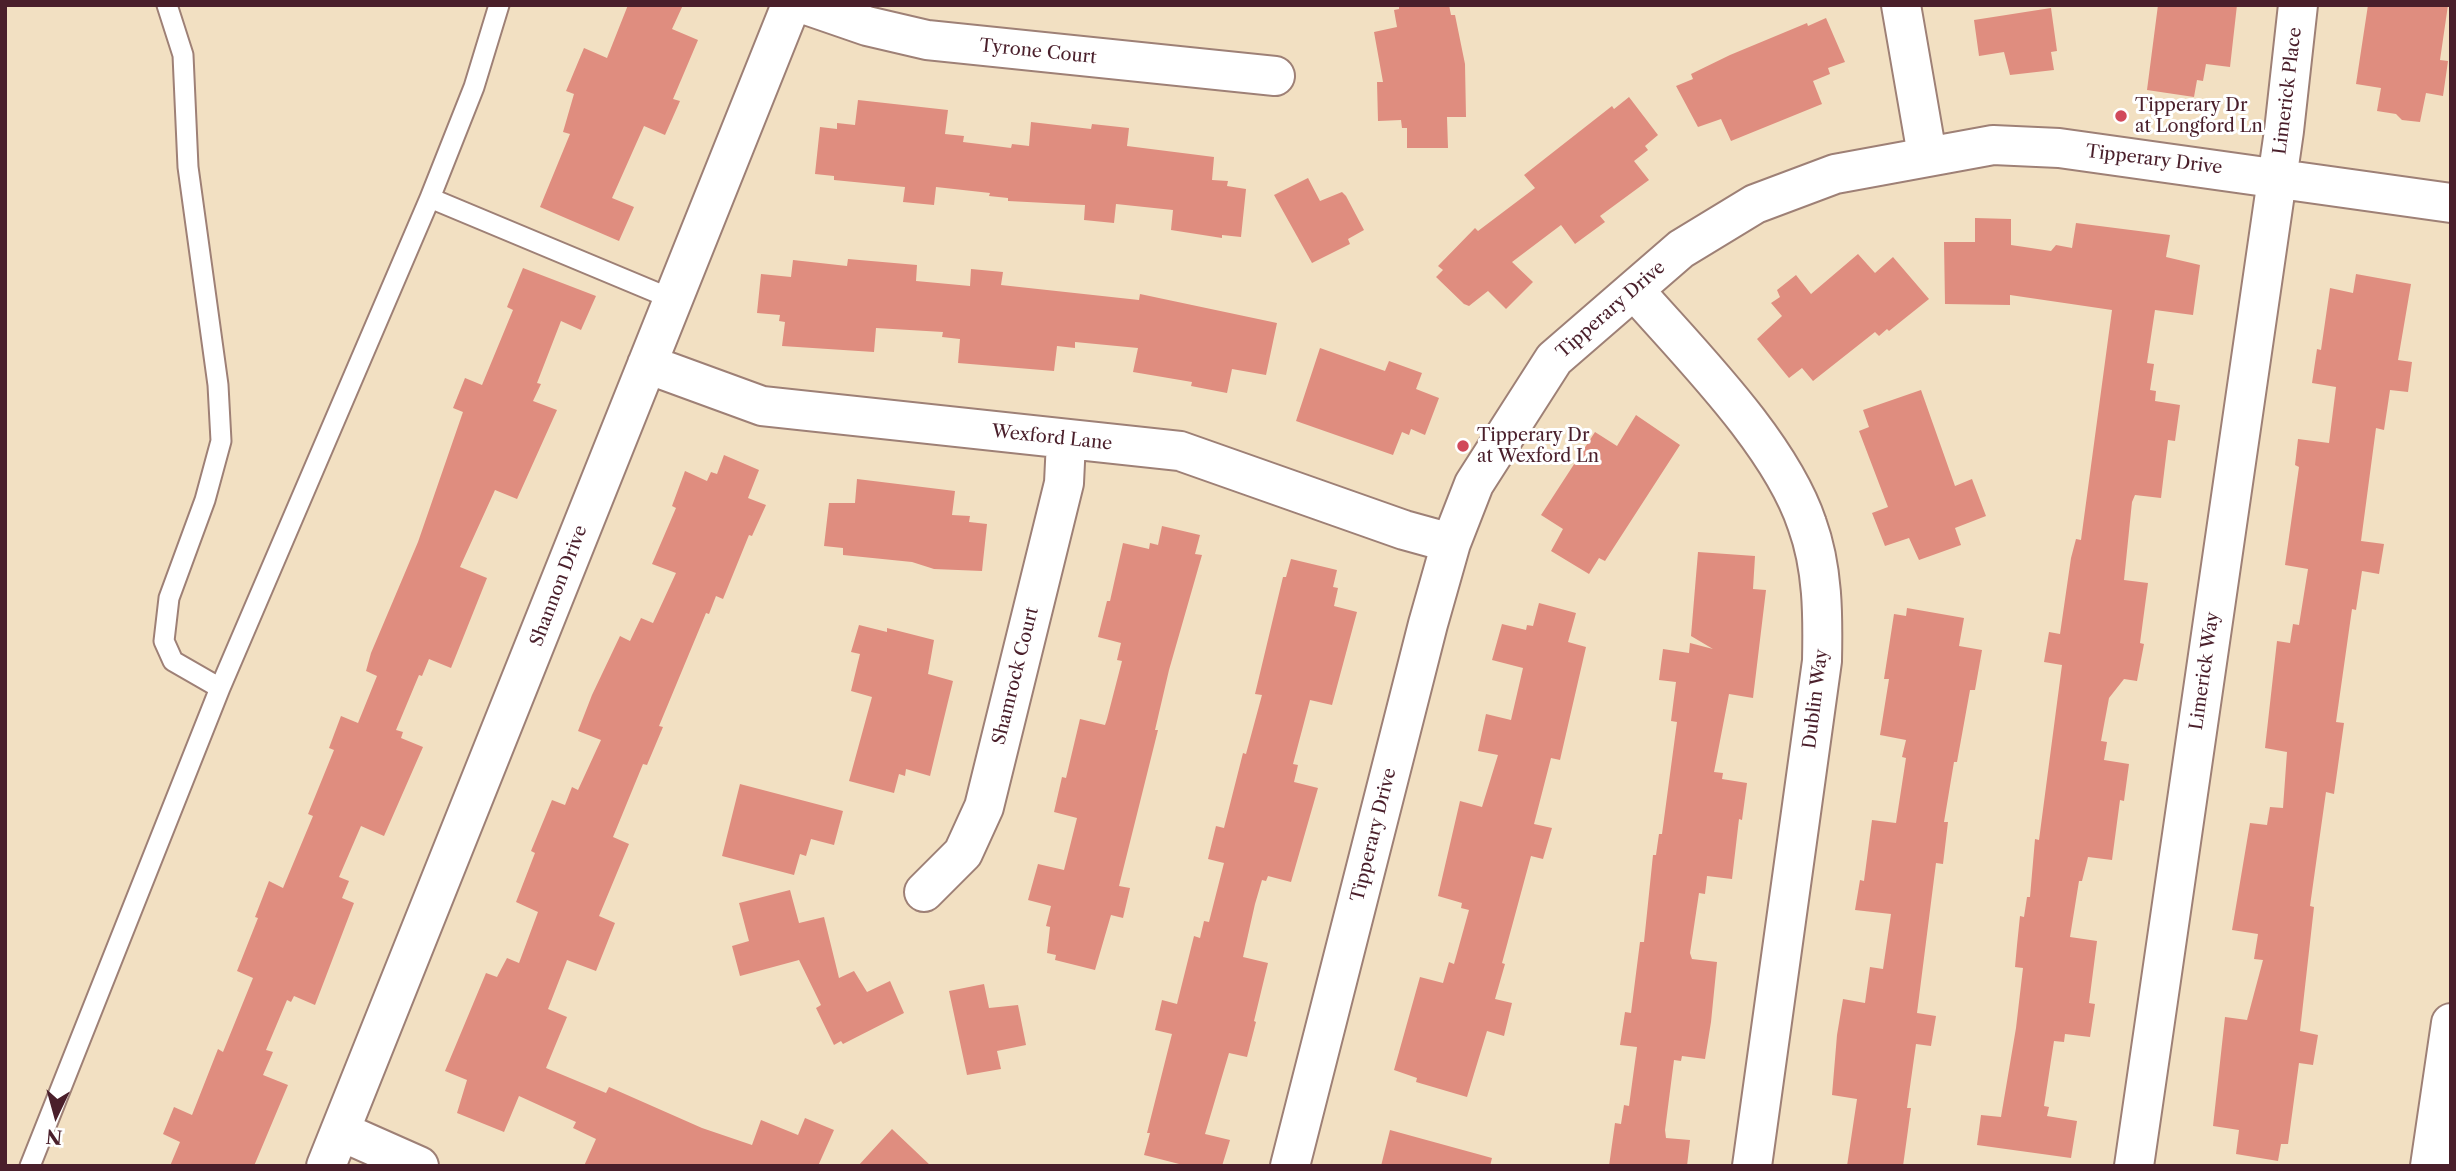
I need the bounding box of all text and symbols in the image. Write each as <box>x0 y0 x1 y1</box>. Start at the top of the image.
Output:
street label: Limerick Place <box>2269 26 2307 156</box>
street label: Tyrone Court <box>979 35 1097 69</box>
place label: Tipperary Dr at Longford Ln <box>2135 95 2263 138</box>
marker: Tipperary Dr at Longford Ln <box>2113 108 2129 124</box>
street label: Tipperary Drive <box>2085 141 2223 179</box>
street label: Tipperary Drive <box>1552 257 1670 363</box>
street label: Wexford Lane <box>991 421 1113 455</box>
place label: Tipperary Dr at Wexford Ln <box>1477 425 1599 467</box>
marker: Tipperary Dr at Wexford Ln <box>1455 438 1471 454</box>
street label: Shannon Drive <box>526 522 592 650</box>
street label: Shamrock Court <box>988 605 1044 747</box>
street label: Limerick Way <box>2186 611 2224 731</box>
street label: Dublin Way <box>1799 648 1833 750</box>
street label: Tipperary Drive <box>1347 766 1401 904</box>
north arrow <box>21 1080 91 1150</box>
text: N <box>45 1124 63 1149</box>

